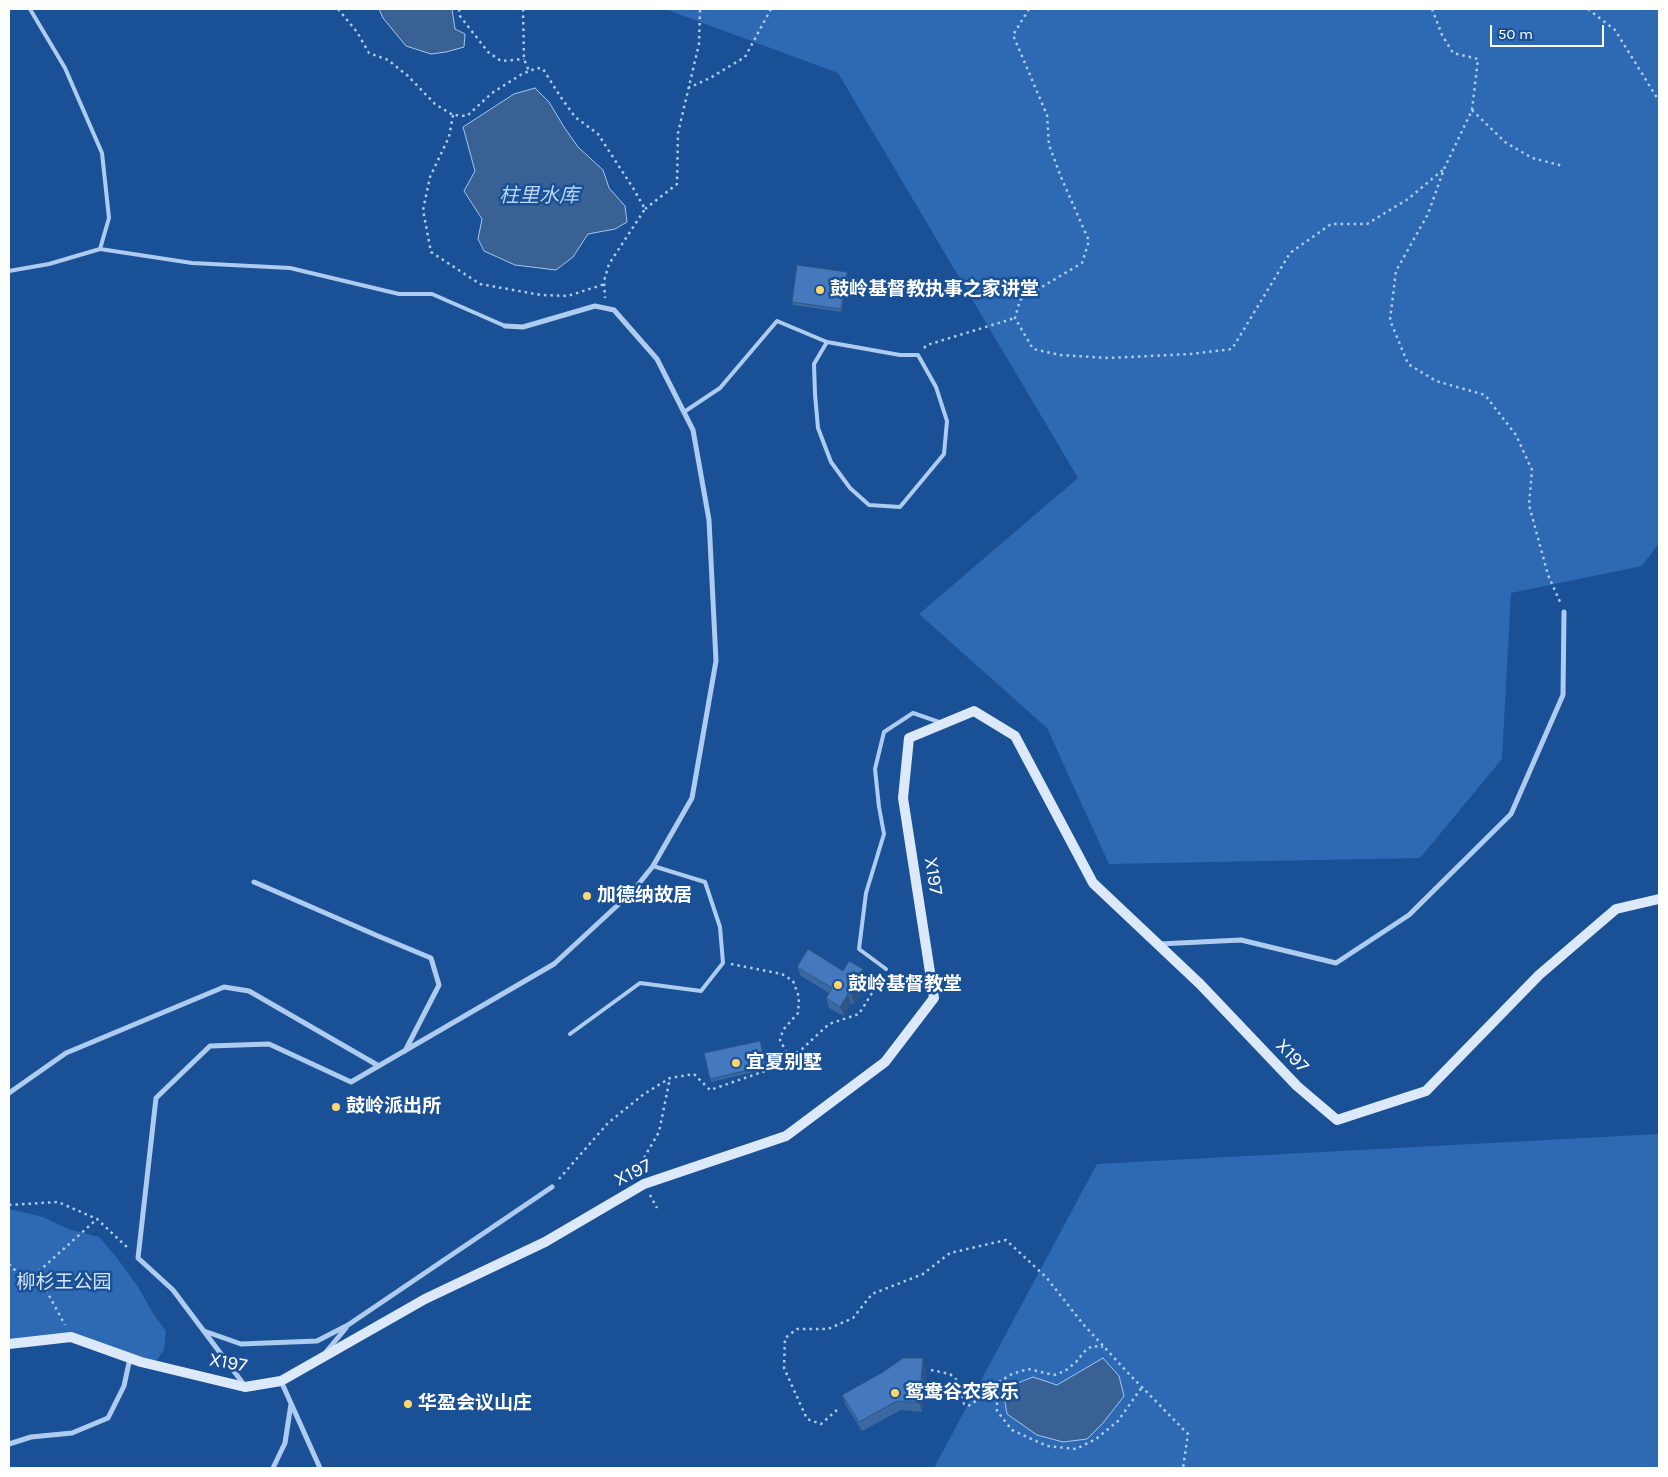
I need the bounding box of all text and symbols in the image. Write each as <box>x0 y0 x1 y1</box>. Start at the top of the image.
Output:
scale bar <box>1493 15 1607 47</box>
text: 50 m <box>1498 25 1533 43</box>
water label: 柱里水库 <box>499 184 579 208</box>
place label: 鼓岭基督教执事之家讲堂 <box>830 279 1039 301</box>
marker: 鼓岭基督教执事之家讲堂 <box>814 284 826 296</box>
street label: X197 <box>919 855 947 897</box>
place label: 加德纳故居 <box>597 885 692 907</box>
marker: 加德纳故居 <box>581 890 593 902</box>
place label: 鼓岭基督教堂 <box>848 974 962 996</box>
marker: 鼓岭基督教堂 <box>832 979 844 991</box>
street label: X197 <box>1270 1034 1314 1078</box>
place label: 宜夏别墅 <box>746 1052 822 1074</box>
marker: 宜夏别墅 <box>730 1057 742 1069</box>
place label: 鼓岭派出所 <box>346 1096 441 1118</box>
marker: 鼓岭派出所 <box>330 1101 342 1113</box>
street label: X197 <box>611 1154 655 1192</box>
park label: 柳杉王公园 <box>17 1272 111 1294</box>
street label: X197 <box>207 1348 249 1378</box>
place label: 鸳鸯谷农家乐 <box>905 1382 1019 1404</box>
marker: 鸳鸯谷农家乐 <box>889 1387 901 1399</box>
place label: 华盈会议山庄 <box>418 1393 532 1415</box>
marker: 华盈会议山庄 <box>402 1398 414 1410</box>

